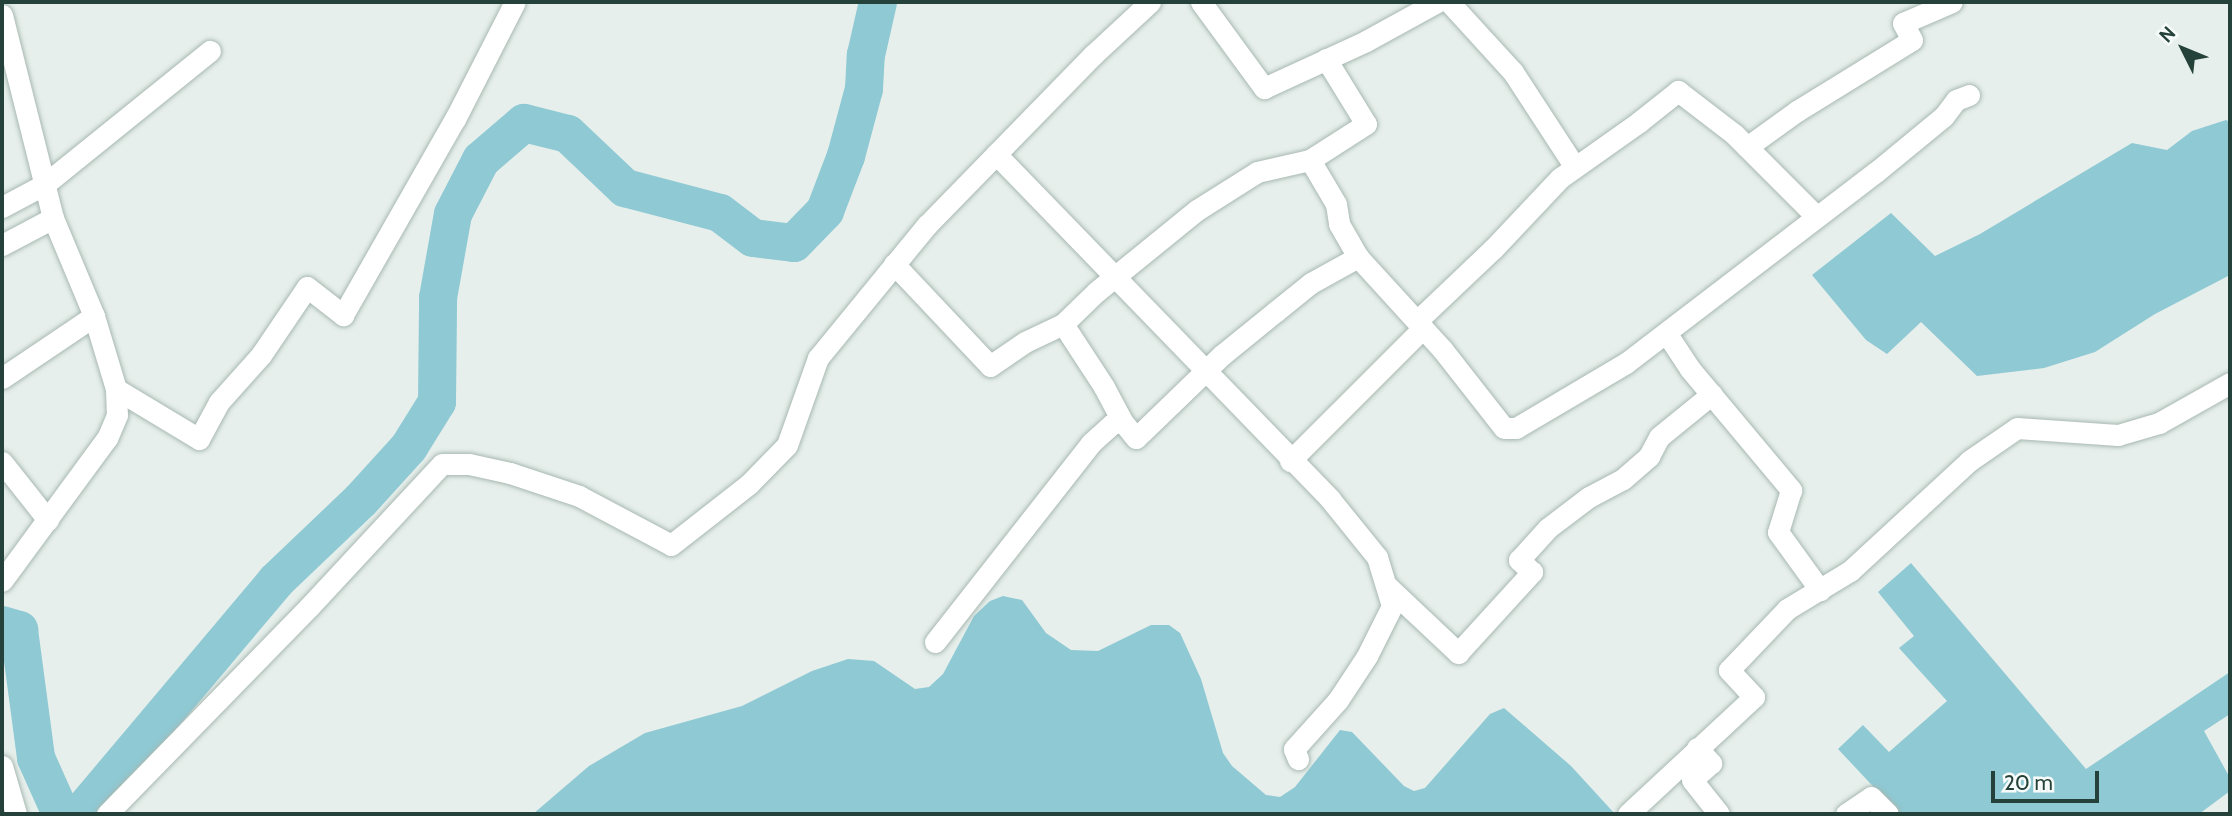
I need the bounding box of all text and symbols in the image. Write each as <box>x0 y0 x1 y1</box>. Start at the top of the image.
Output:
north arrow <box>2148 14 2218 84</box>
text: N <box>2154 22 2180 47</box>
scale bar <box>1994 756 2102 800</box>
text: 20 m <box>2004 770 2053 795</box>

